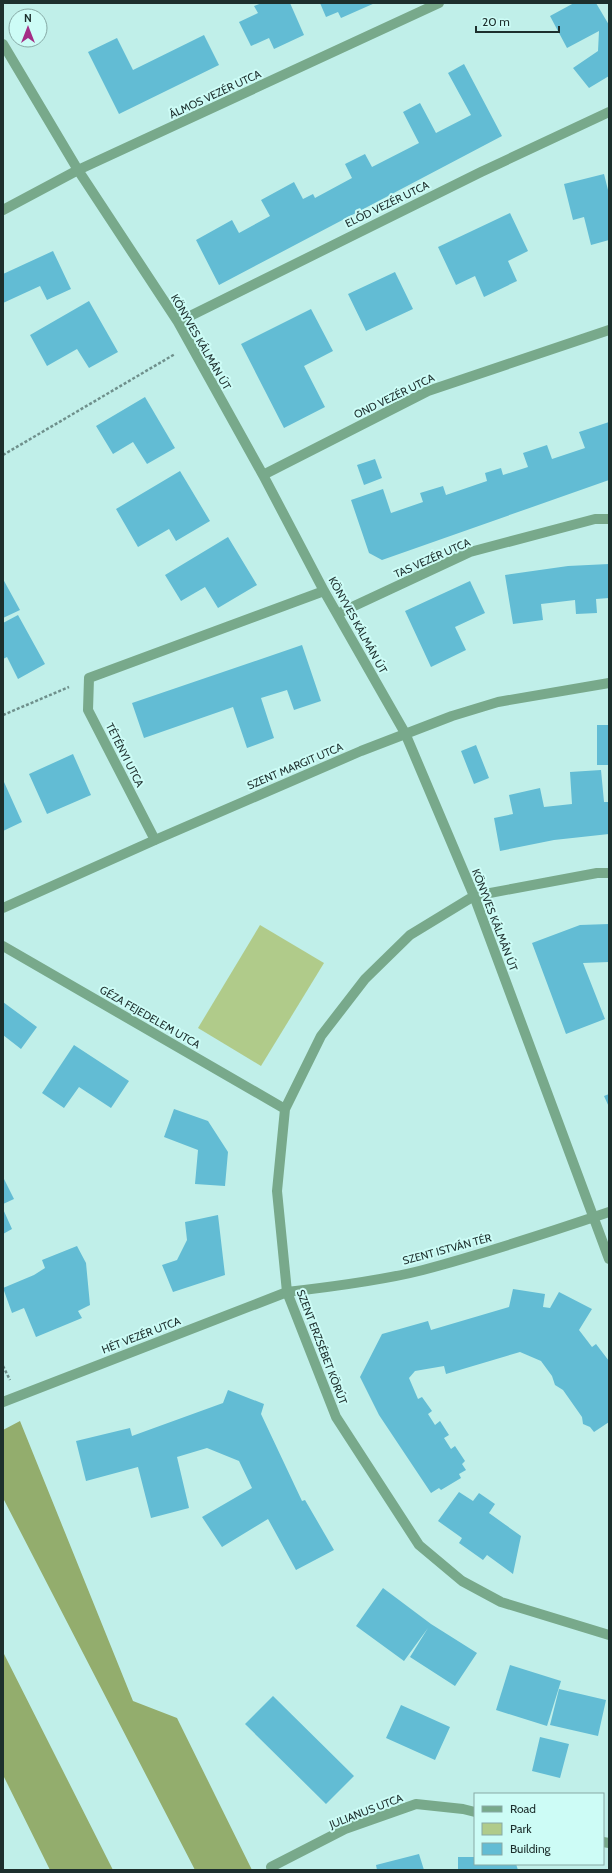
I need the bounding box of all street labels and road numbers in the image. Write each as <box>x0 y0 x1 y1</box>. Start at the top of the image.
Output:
street label: ÁLMOS VEZÉR UTCA <box>167 66 263 121</box>
street label: ELŐD VEZÉR UTCA <box>342 177 431 230</box>
street label: KÖNYVES KÁLMÁN ÚT <box>168 292 234 393</box>
street label: OND VEZÉR UTCA <box>351 370 437 422</box>
street label: TAS VEZÉR UTCA <box>392 535 473 581</box>
street label: KÖNYVES KÁLMÁN ÚT <box>326 574 390 676</box>
street label: TÉTÉNYI UTCA <box>103 721 147 790</box>
street label: SZENT MARGIT UTCA <box>245 739 345 792</box>
street label: KÖNYVES KÁLMÁN ÚT <box>469 867 521 973</box>
street label: GÉZA FEJEDELEM UTCA <box>97 983 203 1052</box>
street label: SZENT ISTVÁN TÉR <box>401 1230 493 1268</box>
street label: SZENT ERZSÉBET KÖRÚT <box>294 1288 350 1406</box>
street label: HÉT VEZÉR UTCA <box>100 1313 183 1356</box>
street label: JULIANUS UTCA <box>326 1790 405 1832</box>

